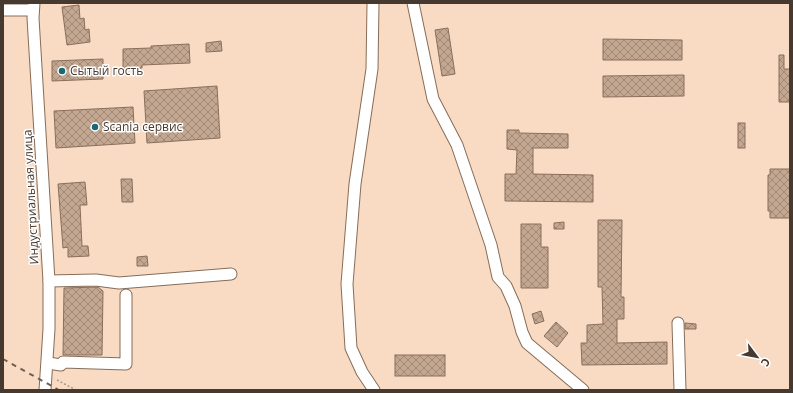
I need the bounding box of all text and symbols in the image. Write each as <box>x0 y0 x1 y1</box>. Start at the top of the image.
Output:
place label: Сытый гость <box>70 62 143 79</box>
marker: Сытый гость <box>57 66 67 76</box>
place label: Scania сервис <box>103 118 183 135</box>
marker: Scania сервис <box>90 122 100 132</box>
street label: Индустриальная улица <box>18 129 43 265</box>
north arrow <box>737 337 777 377</box>
text: С <box>758 356 774 370</box>

